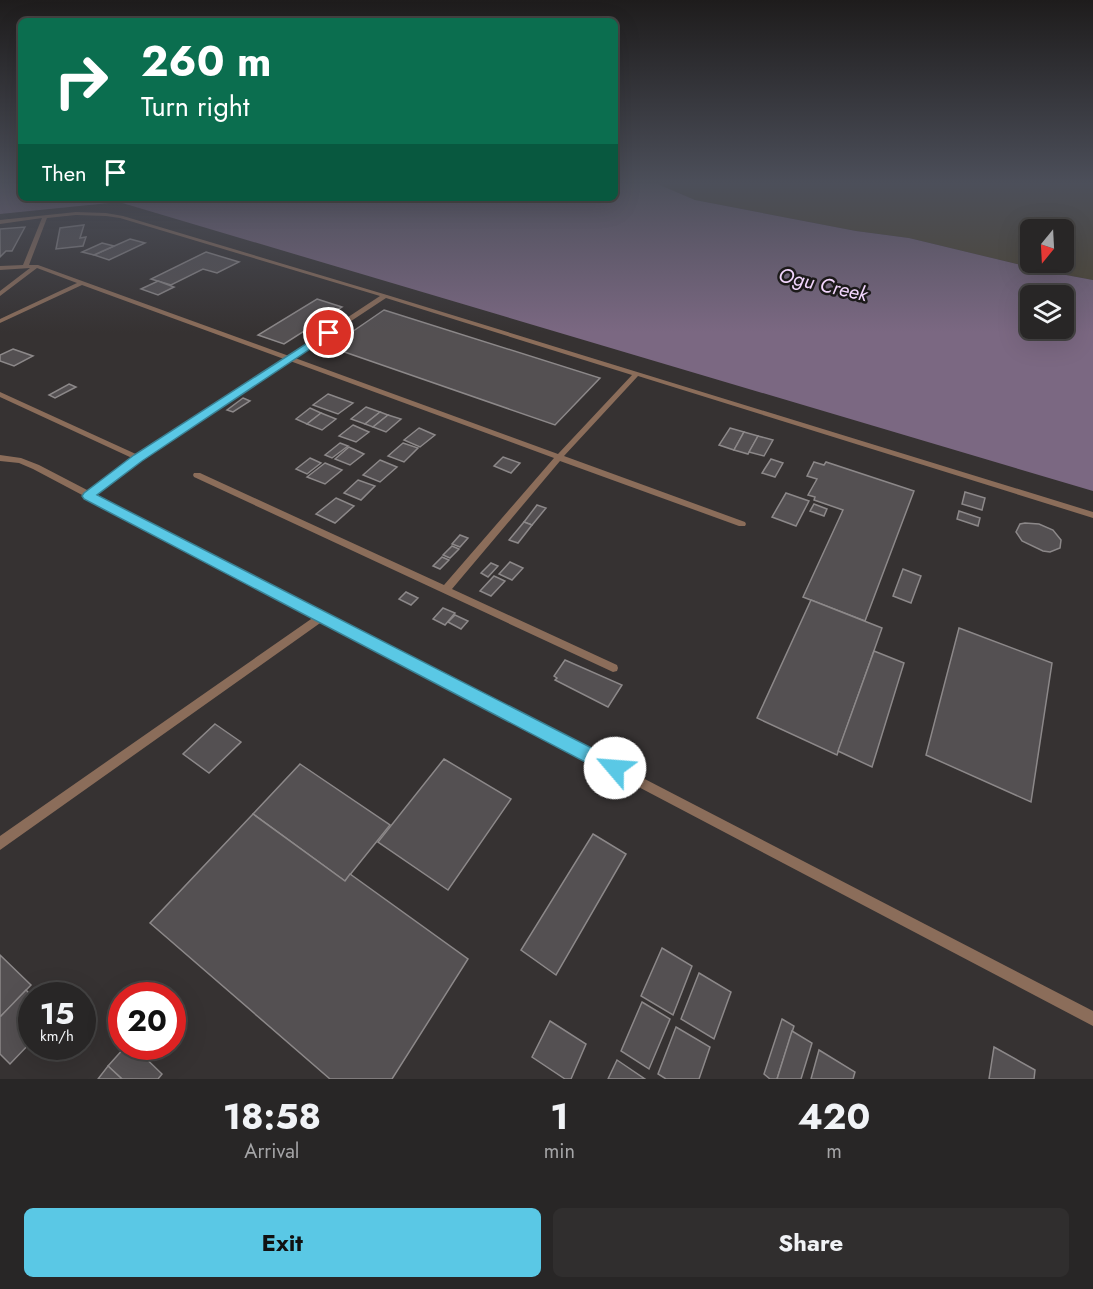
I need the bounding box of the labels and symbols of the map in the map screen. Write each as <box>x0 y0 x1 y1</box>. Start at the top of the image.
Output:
north arrow <box>1020 219 1074 273</box>
water label: Ogu Creek <box>775 261 872 310</box>
pin <box>303 307 354 358</box>
position arrow <box>583 736 647 800</box>
speed limit sign: 20 <box>108 982 186 1060</box>

